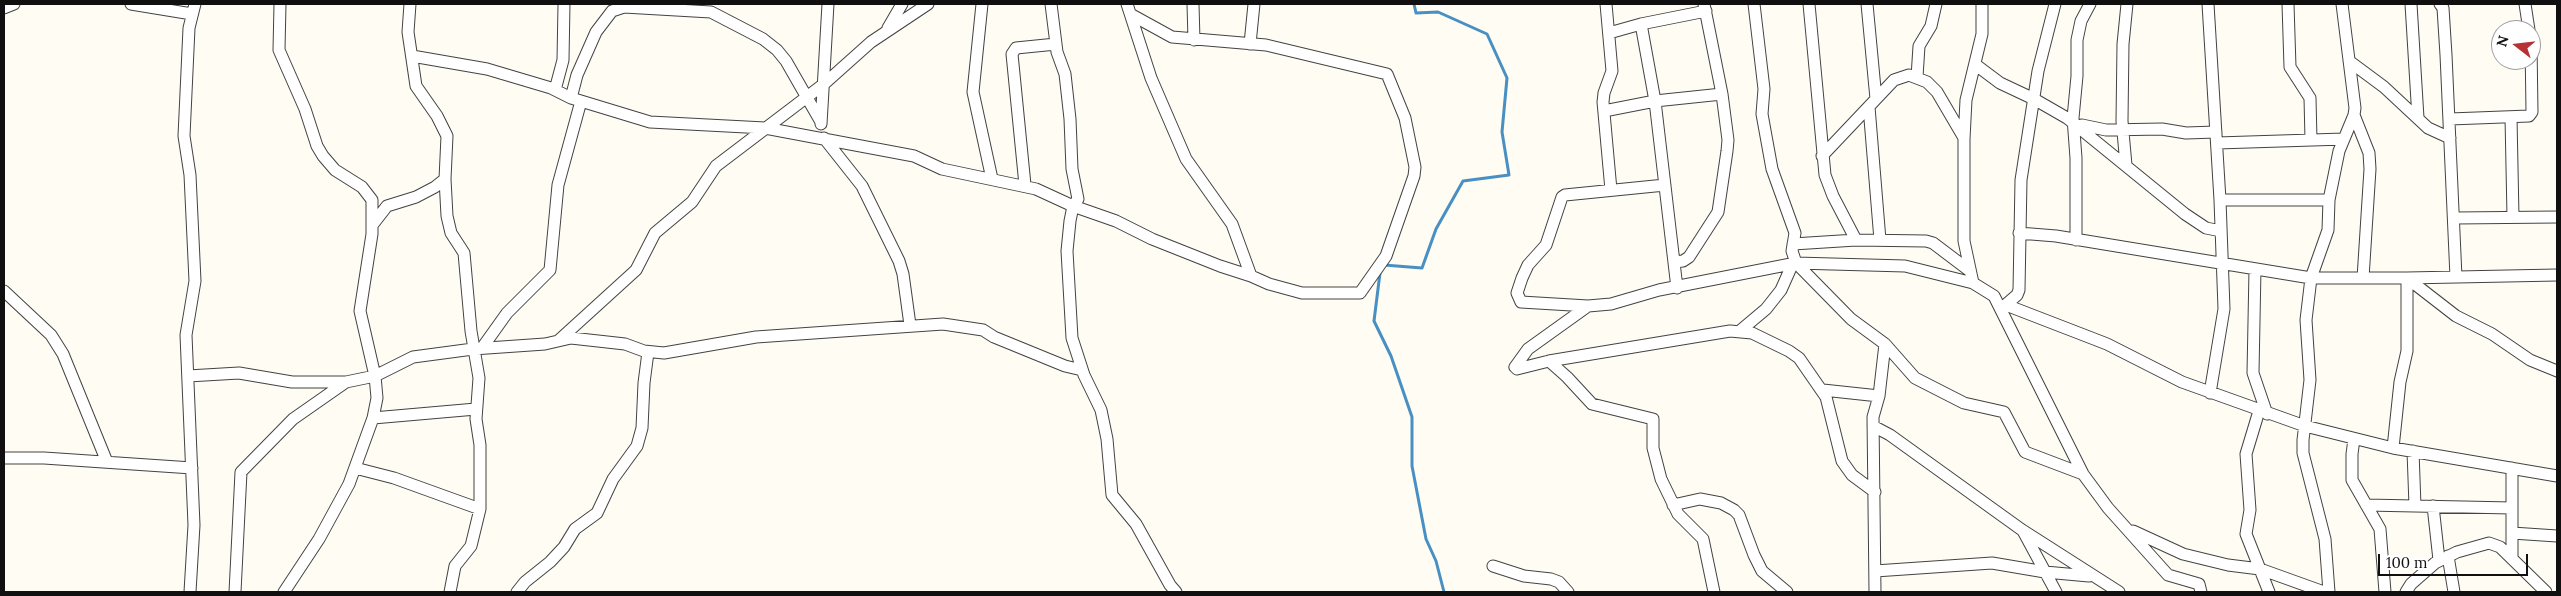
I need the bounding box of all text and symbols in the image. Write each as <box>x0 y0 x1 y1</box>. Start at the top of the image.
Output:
north arrow <box>2491 20 2541 70</box>
text: N <box>2492 33 2513 49</box>
scale bar <box>2381 544 2531 576</box>
text: 100 m <box>2386 553 2427 572</box>

